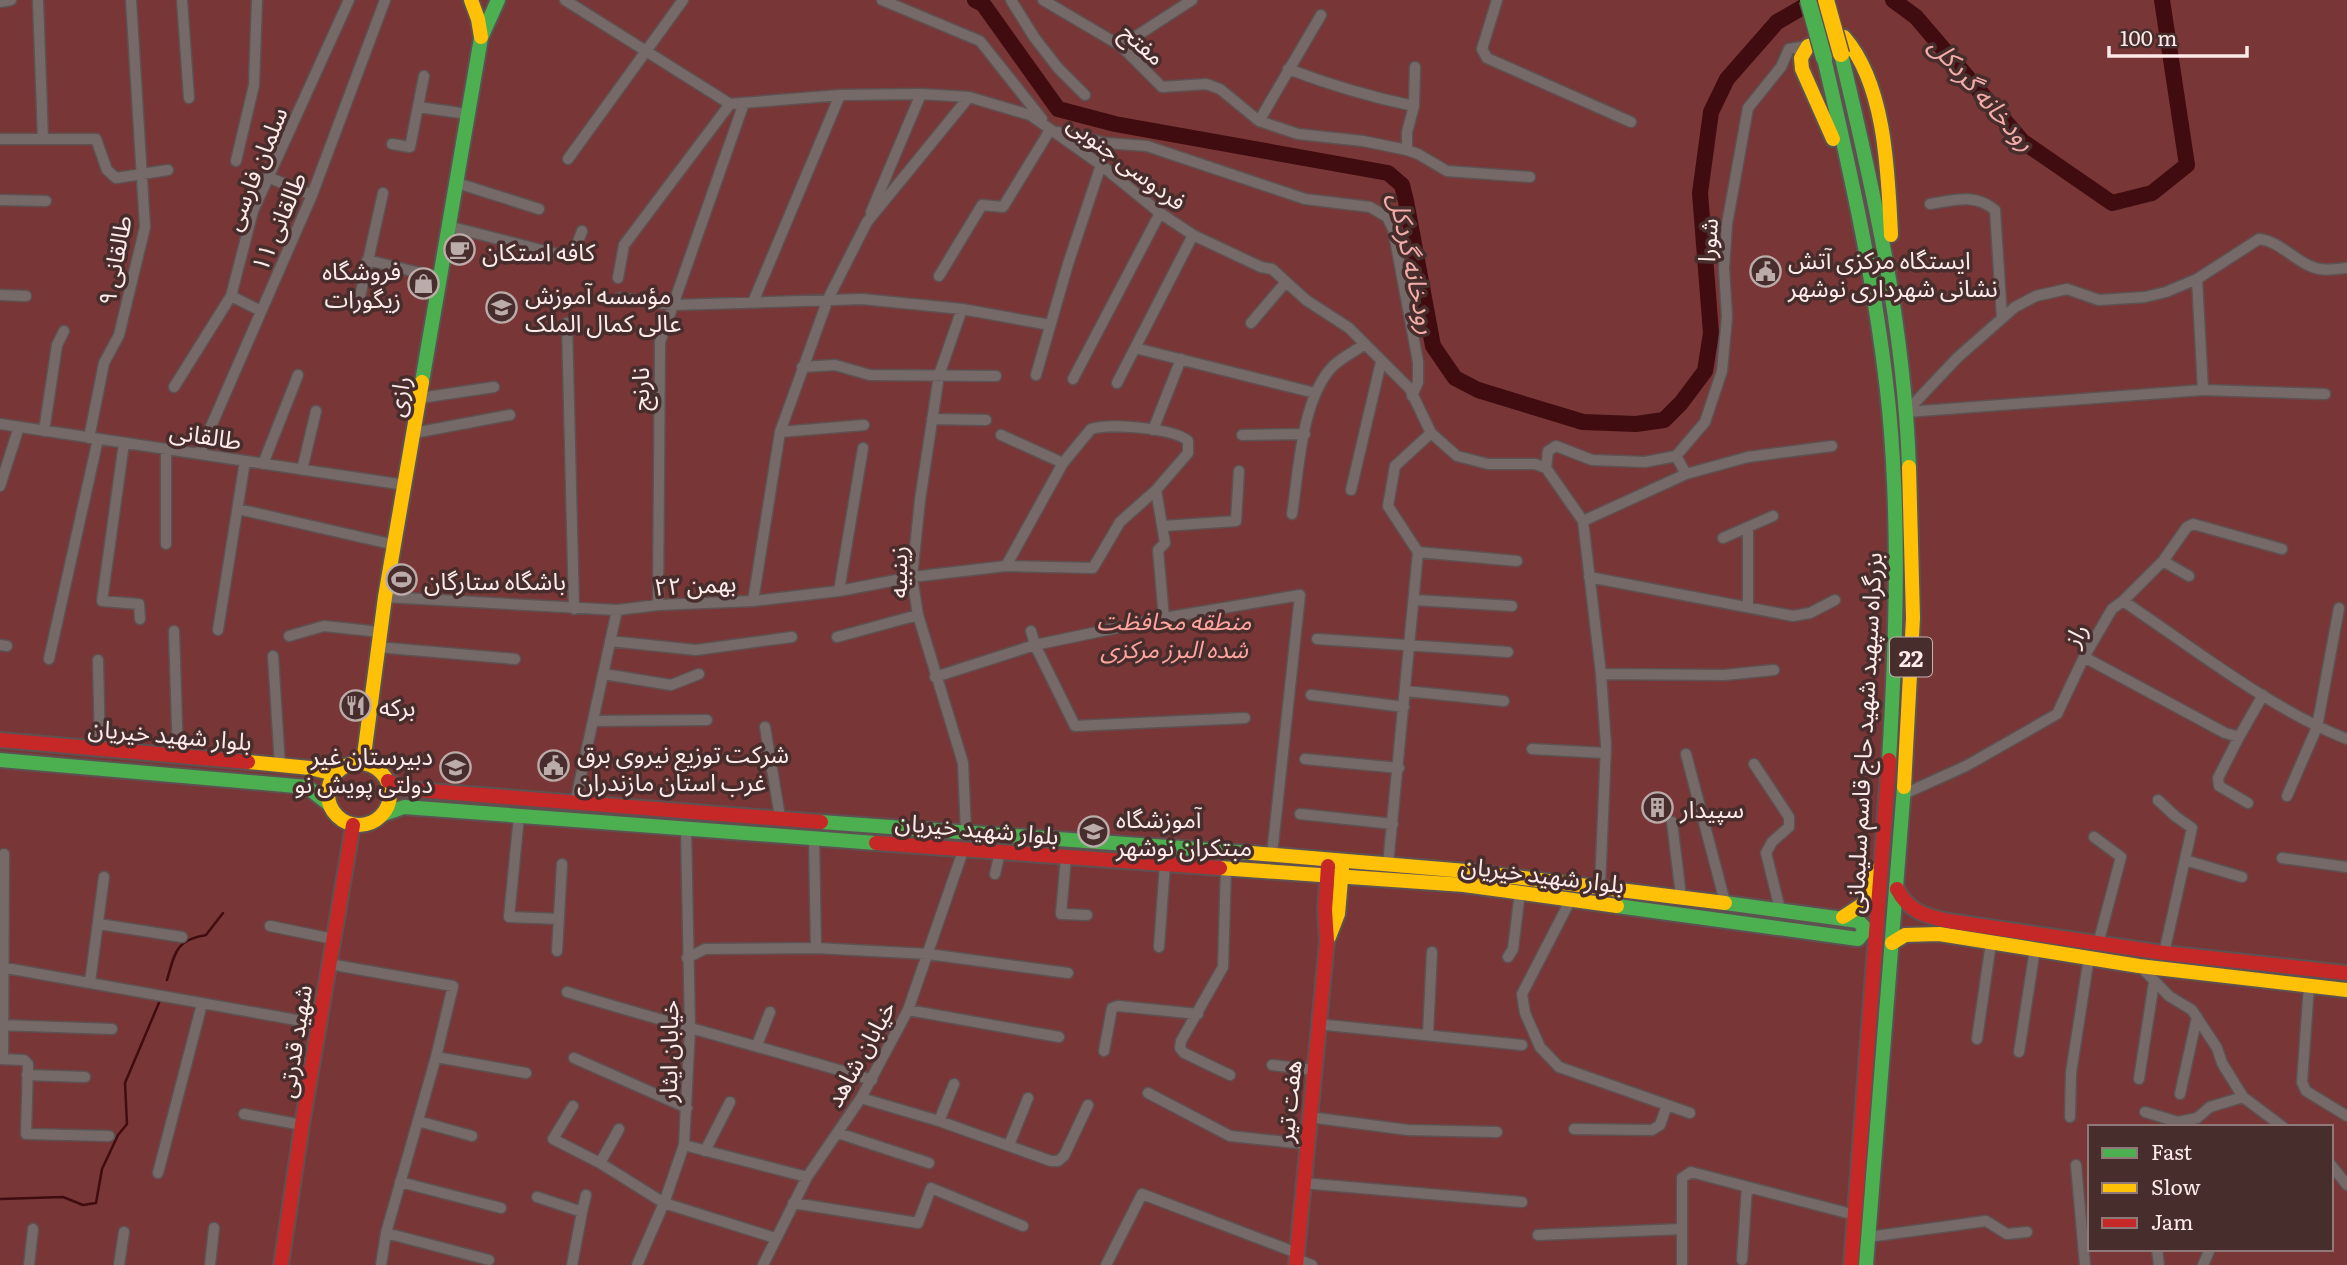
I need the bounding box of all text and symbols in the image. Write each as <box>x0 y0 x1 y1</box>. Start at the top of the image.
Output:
street label: مفتح <box>1113 14 1174 74</box>
scale bar <box>2109 14 2247 58</box>
text: 100 m <box>2120 21 2177 52</box>
water label: رودخانه گردکل <box>1922 26 2046 158</box>
street label: سلمان فارسی <box>213 101 295 235</box>
street label: فردوسی جنوبی <box>1061 105 1195 217</box>
street label: طالقانی ۱۱ <box>240 166 314 276</box>
water label: رودخانه گردکل <box>1381 189 1449 337</box>
street label: طالقانی ۹ <box>87 212 139 308</box>
street label: شورا <box>1687 217 1725 263</box>
cafe icon: کافه استکان <box>442 233 476 267</box>
place label: کافه استکان <box>482 233 596 268</box>
place label: ایستگاه مرکزی آتش نشانی شهرداری نوشهر <box>1787 241 1998 304</box>
place label: فروشگاه زیگورات <box>322 252 401 315</box>
public building icon: ایستگاه مرکزی آتش نشانی شهرداری نوشهر <box>1748 255 1782 289</box>
shop icon: فروشگاه زیگورات <box>407 266 441 300</box>
place label: مؤسسه آموزش عالی کمال الملک <box>525 276 681 339</box>
school or university icon: مؤسسه آموزش عالی کمال الملک <box>485 290 519 324</box>
street label: نارنج <box>621 367 658 411</box>
street label: رازی <box>376 373 418 419</box>
street label: طالقانی <box>167 411 245 457</box>
street label: زینبیه <box>879 546 914 598</box>
street label: بزرگراه سپهبد شهید حاج قاسم سلیمانی <box>1835 551 1891 915</box>
sports icon: باشگاه ستارگان <box>384 562 418 596</box>
place label: باشگاه ستارگان <box>424 562 566 597</box>
street label: ۲۲ بهمن <box>653 563 737 603</box>
park label: منطقه محافظت شده البرز مرکزی <box>1097 602 1252 665</box>
street label: راز <box>2053 616 2095 653</box>
road number: 22 <box>1890 638 1932 677</box>
restaurant icon: برکه <box>339 688 373 722</box>
place label: برکه <box>379 688 416 723</box>
street label: بلوار شهید خیریان <box>87 708 253 758</box>
place label: شرکت توزیع نیروی برق غرب استان مازندران <box>577 735 789 798</box>
place label: دبیرستان غیر دولتی پویش نو <box>294 737 433 800</box>
public building icon: شرکت توزیع نیروی برق غرب استان مازندران <box>537 749 571 783</box>
school or university icon: دبیرستان غیر دولتی پویش نو <box>439 751 473 785</box>
building icon: سپیدار <box>1640 790 1674 824</box>
place label: سپیدار <box>1679 790 1744 825</box>
place label: آموزشگاه مبتکران نوشهر <box>1115 800 1252 863</box>
street label: بلوار شهید خیریان <box>894 802 1060 852</box>
school or university icon: آموزشگاه مبتکران نوشهر <box>1076 814 1110 848</box>
street label: بلوار شهید خیریان <box>1459 846 1627 900</box>
street label: شهید قدرتی <box>267 982 319 1100</box>
street label: خیابان شاهد <box>815 993 903 1113</box>
street label: خیابان ایثار <box>649 1000 685 1103</box>
street label: هفت تیر <box>1265 1058 1309 1145</box>
legend <box>2088 1125 2333 1251</box>
text: Fast <box>2151 1135 2192 1166</box>
text: Slow <box>2151 1170 2201 1201</box>
text: Jam <box>2151 1205 2193 1236</box>

